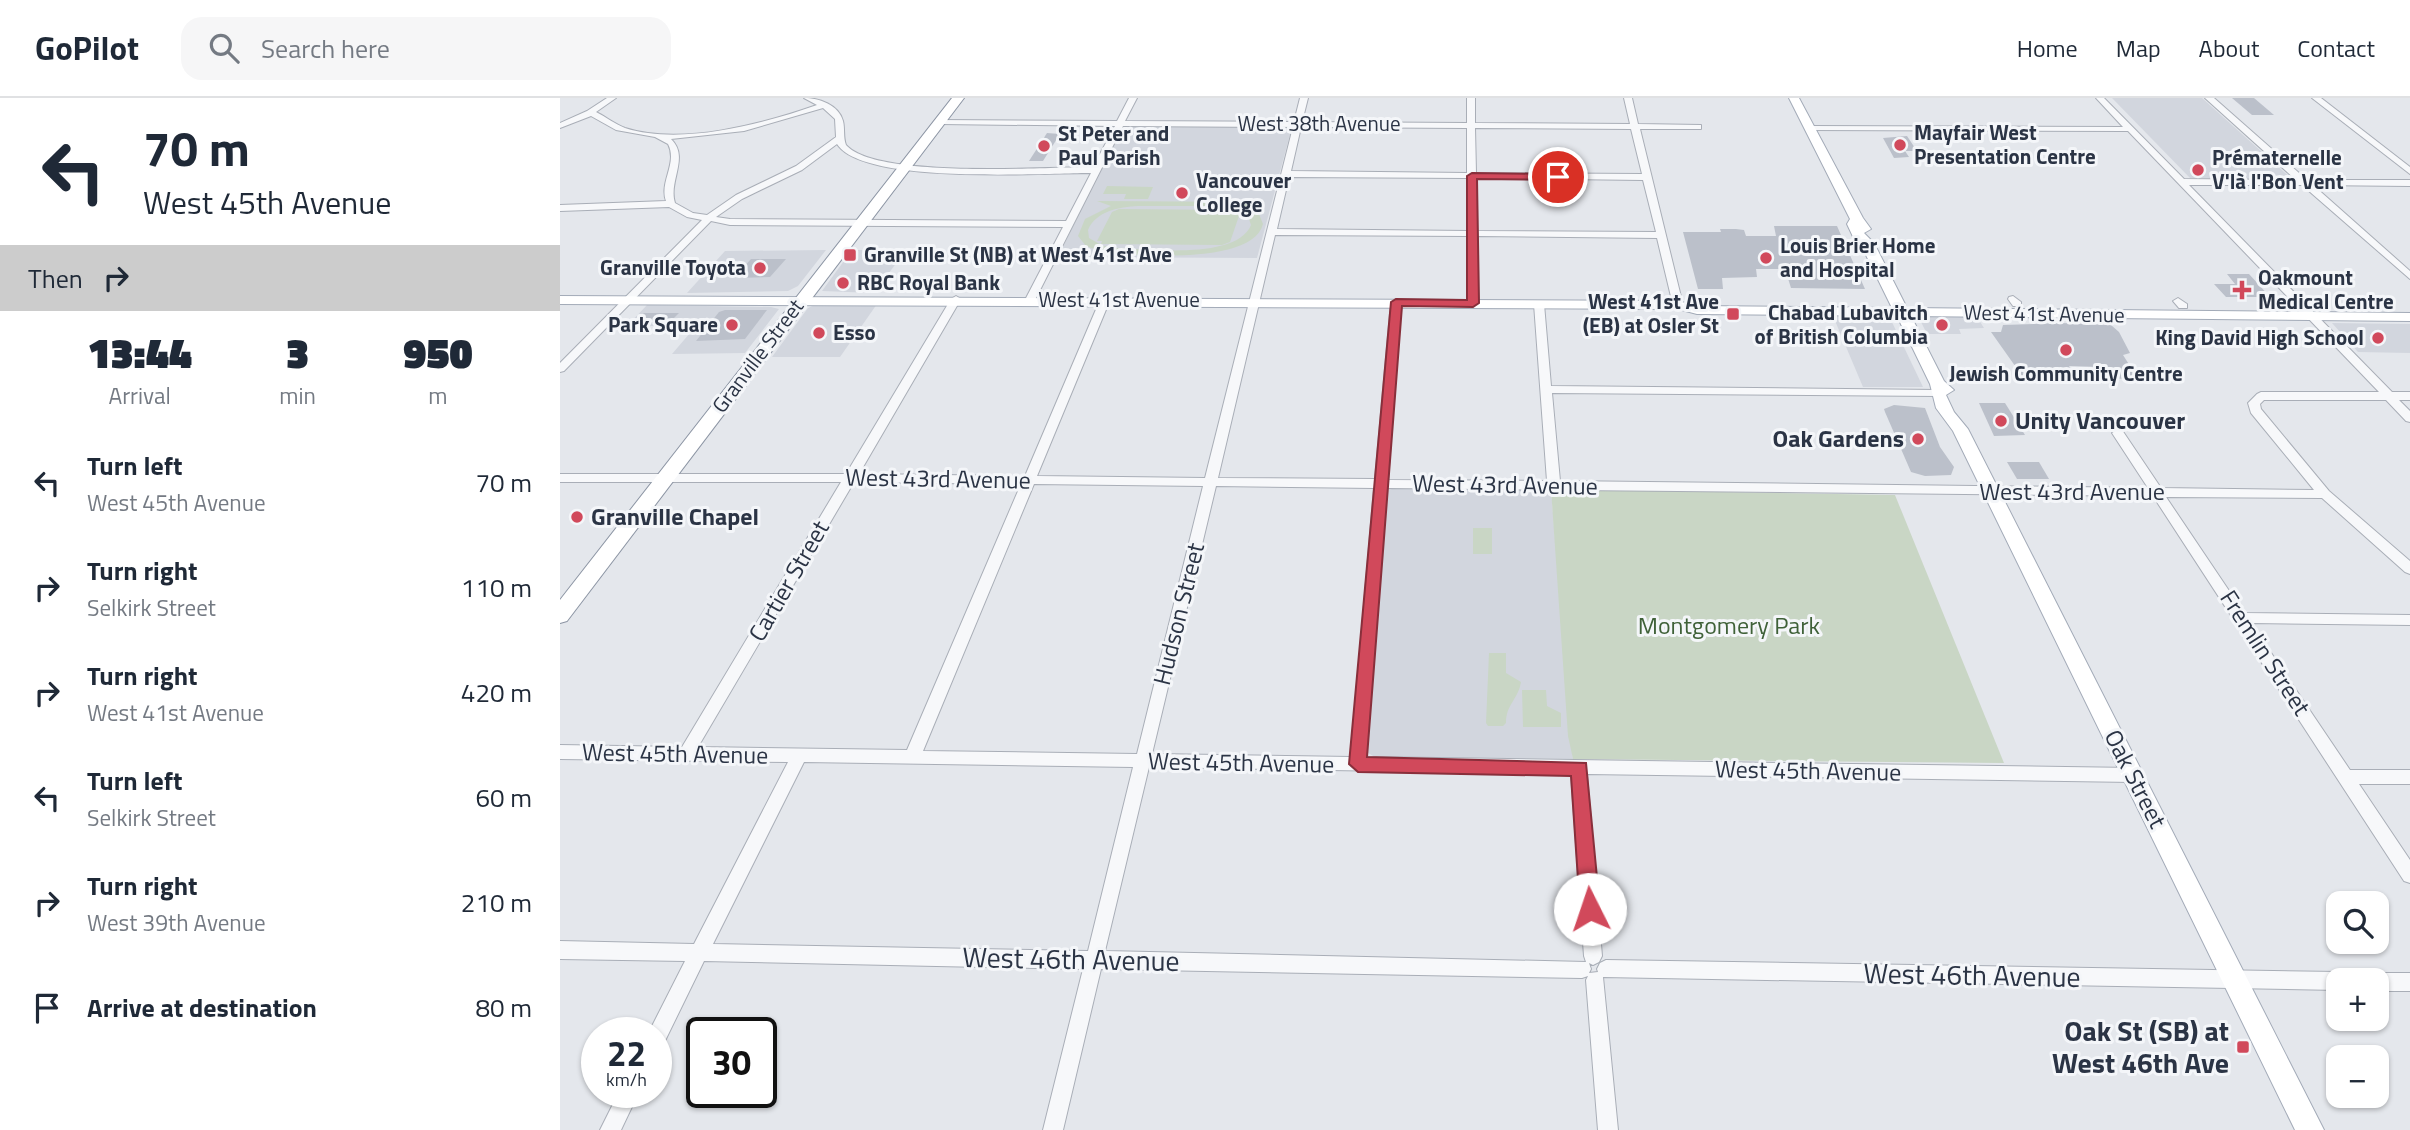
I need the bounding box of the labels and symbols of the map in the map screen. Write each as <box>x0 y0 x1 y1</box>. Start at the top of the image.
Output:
street label: West 38th Avenue <box>1237 107 1401 139</box>
place label: Mayfair West Presentation Centre <box>1914 116 2096 172</box>
place label: St Peter and Paul Parish <box>1058 117 1169 173</box>
marker: Mayfair West Presentation Centre <box>1892 137 1908 153</box>
marker: St Peter and Paul Parish <box>1036 138 1052 154</box>
place label: Prématernelle V'là l'Bon Vent <box>2212 141 2344 197</box>
pin <box>1528 147 1588 207</box>
marker: Prématernelle V'là l'Bon Vent <box>2190 162 2206 178</box>
place label: Vancouver College <box>1196 164 1292 220</box>
marker: Vancouver College <box>1174 185 1190 201</box>
place label: Louis Brier Home and Hospital <box>1780 229 1935 285</box>
place label: Granville St (NB) at West 41st Ave <box>864 238 1172 270</box>
marker: Granville St (NB) at West 41st Ave <box>842 247 858 263</box>
marker: Louis Brier Home and Hospital <box>1758 250 1774 266</box>
place label: Granville Toyota <box>600 251 746 283</box>
marker: Granville Toyota <box>752 260 768 276</box>
place label: Oakmount Medical Centre <box>2258 261 2394 317</box>
place label: RBC Royal Bank <box>857 266 1000 298</box>
marker: RBC Royal Bank <box>835 275 851 291</box>
marker: Oakmount Medical Centre <box>2232 280 2252 300</box>
street label: West 41st Avenue <box>1038 283 1200 315</box>
place label: West 41st Ave (EB) at Osler St <box>1583 285 1719 341</box>
street label: Granville Street <box>704 291 811 419</box>
place label: Chabad Lubavitch of British Columbia <box>1755 296 1928 352</box>
street label: West 41st Avenue <box>1963 296 2125 330</box>
marker: West 41st Ave (EB) at Osler St <box>1725 306 1741 322</box>
place label: Park Square <box>608 308 718 340</box>
place label: Esso <box>833 316 876 348</box>
marker: Park Square <box>724 317 740 333</box>
marker: Chabad Lubavitch of British Columbia <box>1934 317 1950 333</box>
place label: King David High School <box>2155 321 2364 353</box>
marker: Esso <box>811 325 827 341</box>
marker: King David High School <box>2370 330 2386 346</box>
marker: Jewish Community Centre <box>2058 342 2074 358</box>
place label: Jewish Community Centre <box>1949 357 2183 389</box>
place label: Unity Vancouver <box>2015 402 2185 438</box>
marker: Unity Vancouver <box>1993 413 2009 429</box>
place label: Oak Gardens <box>1773 420 1904 456</box>
marker: Oak Gardens <box>1910 431 1926 447</box>
street label: West 43rd Avenue <box>845 458 1031 498</box>
street label: West 43rd Avenue <box>1412 464 1598 504</box>
street label: West 43rd Avenue <box>1979 473 2165 509</box>
place label: Granville Chapel <box>591 498 759 534</box>
marker: Granville Chapel <box>569 509 585 525</box>
street label: Cartier Street <box>739 513 838 648</box>
street label: Hudson Street <box>1143 538 1213 689</box>
street label: Fremlin Street <box>2212 583 2320 723</box>
park label: Montgomery Park <box>1638 607 1821 643</box>
street label: Oak Street <box>2096 723 2176 835</box>
street label: West 45th Avenue <box>582 733 768 773</box>
street label: West 45th Avenue <box>1148 742 1334 782</box>
street label: West 45th Avenue <box>1715 750 1901 790</box>
position arrow <box>1553 872 1627 946</box>
street label: West 46th Avenue <box>962 935 1180 982</box>
street label: West 46th Avenue <box>1863 951 2081 998</box>
place label: Oak St (SB) at West 46th Ave <box>2052 1009 2229 1084</box>
speed limit sign: 30 <box>686 1017 777 1108</box>
marker: Oak St (SB) at West 46th Ave <box>2235 1039 2251 1055</box>

